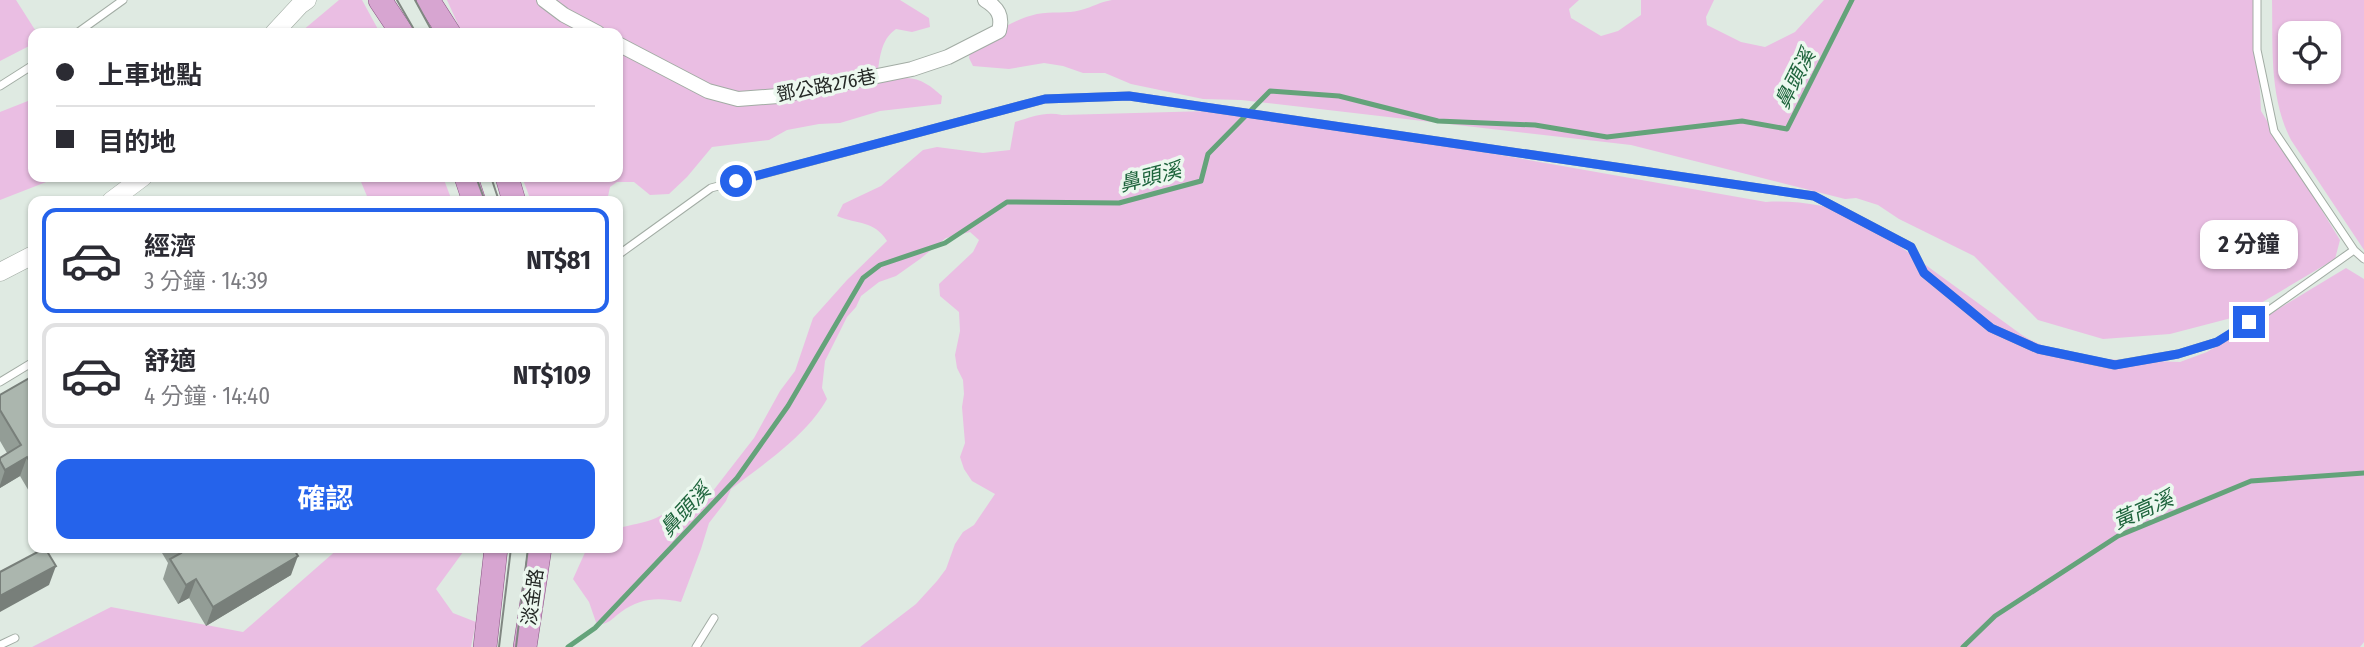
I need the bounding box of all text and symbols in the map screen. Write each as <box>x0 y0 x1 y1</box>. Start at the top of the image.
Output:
map controls <box>2278 21 2341 84</box>
button: locate <box>2278 21 2341 84</box>
water label: 鼻頭溪 <box>1769 42 1822 113</box>
text: 上車地點 <box>98 60 202 91</box>
street label: 鄧公路276巷 <box>774 65 878 106</box>
text: 目的地 <box>98 127 176 158</box>
water label: 鼻頭溪 <box>1116 156 1187 197</box>
route start <box>720 165 752 197</box>
callout: 2 分鐘 <box>2200 220 2298 270</box>
icon: car <box>60 229 123 292</box>
text: 2 分鐘 <box>2218 230 2280 258</box>
text: 經濟 <box>144 231 196 262</box>
text: NT$81 <box>526 245 591 276</box>
text: 3 分鐘 · 14:39 <box>144 267 268 295</box>
route end <box>2233 306 2265 338</box>
icon: car <box>60 344 123 407</box>
text: 舒適 <box>144 346 196 377</box>
text: NT$109 <box>513 360 591 391</box>
text: 4 分鐘 · 14:40 <box>144 382 270 410</box>
button: 確認 <box>56 459 595 539</box>
water label: 鼻頭溪 <box>654 476 718 542</box>
water label: 黃高溪 <box>2109 484 2180 535</box>
street label: 淡金路 <box>517 567 548 627</box>

